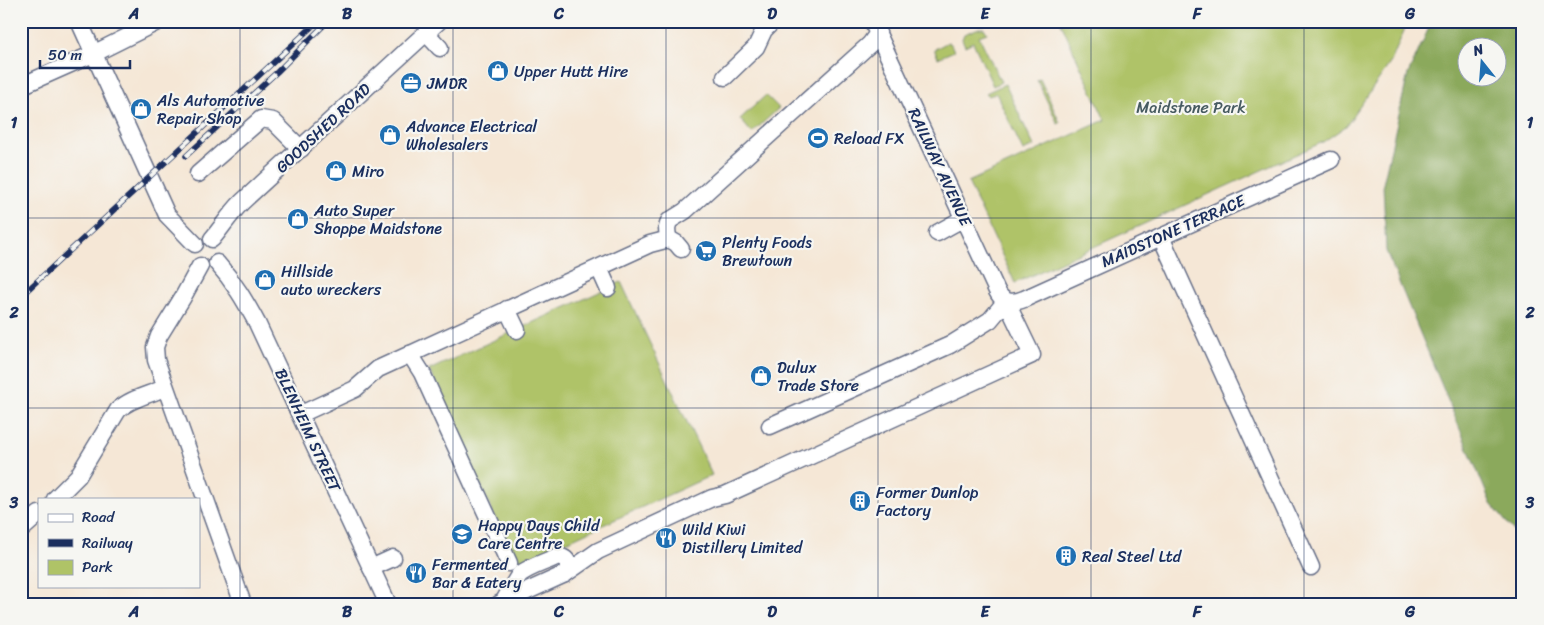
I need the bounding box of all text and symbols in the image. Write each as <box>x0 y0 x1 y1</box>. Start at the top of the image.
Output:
text: A <box>128 0 139 28</box>
text: B <box>342 0 353 28</box>
text: C <box>553 0 565 28</box>
text: D <box>767 0 777 28</box>
text: E <box>981 0 991 28</box>
text: F <box>1192 0 1203 28</box>
text: G <box>1404 0 1416 28</box>
text: N <box>1469 37 1487 64</box>
scale bar <box>40 38 130 70</box>
north arrow <box>1456 38 1506 88</box>
text: 50 m <box>48 42 83 68</box>
place label: Upper Hutt Hire <box>514 57 628 86</box>
shop icon: Upper Hutt Hire <box>486 59 510 83</box>
place label: JMDR <box>426 69 468 98</box>
office icon: JMDR <box>399 71 423 95</box>
street label: GOODSHED ROAD <box>268 75 378 180</box>
place label: Als Automotive Repair Shop <box>156 86 264 133</box>
park label: Maidstone Park <box>1136 93 1246 122</box>
shop icon: Als Automotive Repair Shop <box>129 97 153 121</box>
street label: RAILWAY AVENUE <box>900 103 981 232</box>
text: 1 <box>11 108 18 137</box>
text: 1 <box>1527 108 1534 137</box>
place label: Advance Electrical Wholesalers <box>405 112 538 159</box>
shop icon: Advance Electrical Wholesalers <box>378 123 402 147</box>
place label: Reload FX <box>834 124 905 153</box>
sports icon: Reload FX <box>806 126 830 150</box>
place label: Miro <box>352 157 384 186</box>
shop icon: Miro <box>324 159 348 183</box>
street label: MAIDSTONE TERRACE <box>1096 186 1251 276</box>
place label: Auto Super Shoppe Maidstone <box>313 196 442 243</box>
shop icon: Auto Super Shoppe Maidstone <box>286 207 310 231</box>
place label: Plenty Foods Brewtown <box>722 228 812 275</box>
supermarket icon: Plenty Foods Brewtown <box>694 239 718 263</box>
place label: Hillside auto wreckers <box>281 257 382 304</box>
shop icon: Hillside auto wreckers <box>253 268 277 292</box>
text: 2 <box>8 298 19 327</box>
text: 2 <box>1524 298 1535 327</box>
place label: Dulux Trade Store <box>777 353 859 400</box>
street label: BLENHEIM STREET <box>267 363 350 498</box>
shop icon: Dulux Trade Store <box>749 364 773 388</box>
place label: Former Dunlop Factory <box>876 478 979 525</box>
text: 3 <box>9 488 19 517</box>
text: 3 <box>1525 488 1535 517</box>
building icon: Former Dunlop Factory <box>848 489 872 513</box>
legend <box>38 498 200 588</box>
text: Road <box>82 504 115 530</box>
place label: Happy Days Child Care Centre <box>478 511 601 558</box>
place label: Wild Kiwi Distillery Limited <box>682 515 804 562</box>
school or university icon: Happy Days Child Care Centre <box>450 522 474 546</box>
restaurant icon: Wild Kiwi Distillery Limited <box>654 526 678 550</box>
text: Railway <box>82 530 133 556</box>
place label: Real Steel Ltd <box>1082 542 1183 571</box>
building icon: Real Steel Ltd <box>1054 544 1078 568</box>
place label: Fermented Bar & Eatery <box>432 550 522 597</box>
text: Park <box>82 554 113 580</box>
restaurant icon: Fermented Bar & Eatery <box>404 561 428 585</box>
text: A <box>128 597 139 625</box>
text: B <box>342 597 353 625</box>
text: C <box>553 597 565 625</box>
text: D <box>767 597 777 625</box>
text: E <box>981 597 991 625</box>
text: F <box>1192 597 1203 625</box>
text: G <box>1404 597 1416 625</box>

